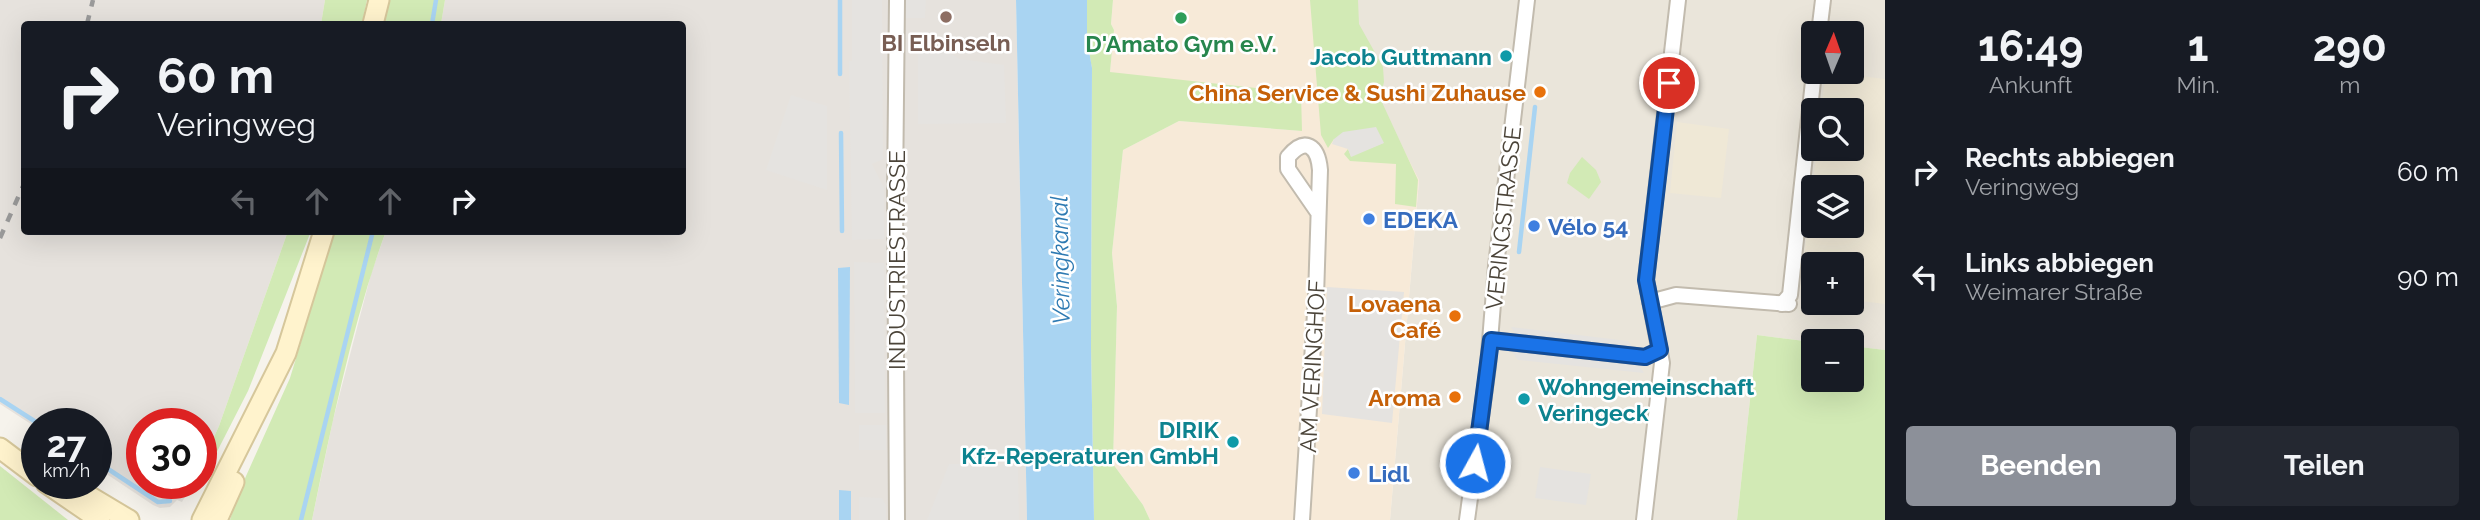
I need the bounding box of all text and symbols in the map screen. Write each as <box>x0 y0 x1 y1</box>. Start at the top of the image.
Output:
marker: BI Elbinseln <box>938 9 954 25</box>
marker: D'Amato Gym e.V. <box>1173 10 1189 26</box>
north arrow <box>1801 21 1864 84</box>
map controls <box>1801 21 1864 392</box>
text: 16:49 <box>1978 22 2083 71</box>
text: 1 <box>2188 22 2208 71</box>
text: 290 <box>2313 22 2387 71</box>
place label: BI Elbinseln <box>881 29 1011 56</box>
place label: D'Amato Gym e.V. <box>1085 30 1277 57</box>
place label: Jacob Guttmann <box>1310 43 1492 70</box>
text: 60 m <box>157 47 274 104</box>
marker: Jacob Guttmann <box>1498 48 1514 64</box>
icon: right <box>42 49 133 140</box>
pin <box>1639 53 1699 113</box>
icon: arrive <box>1650 64 1688 102</box>
text: Ankunft <box>1989 71 2072 98</box>
text: Min. <box>2177 71 2220 98</box>
text: m <box>2339 71 2360 98</box>
place label: China Service & Sushi Zuhause <box>1189 79 1526 106</box>
marker: China Service & Sushi Zuhause <box>1532 84 1548 100</box>
button: search <box>1801 98 1864 161</box>
text: Veringweg <box>157 106 316 143</box>
street label: VERINGSTRASSE <box>1480 125 1526 311</box>
text: Rechts abbiegen <box>1965 143 2175 173</box>
street label: INDUSTRIESTRASSE <box>883 150 910 370</box>
icon: right <box>1906 153 1944 191</box>
text: 60 m <box>2397 157 2459 187</box>
text: Veringweg <box>1965 173 2079 200</box>
button: layers <box>1801 175 1864 238</box>
icon: left <box>225 182 263 220</box>
icon: ahead <box>298 182 336 220</box>
icon: ahead <box>371 182 409 220</box>
icon: right <box>444 182 482 220</box>
water label: Veringkanal <box>1044 195 1076 325</box>
place label: EDEKA <box>1383 206 1459 233</box>
marker: EDEKA <box>1361 211 1377 227</box>
place label: Vélo 54 <box>1548 213 1628 240</box>
marker: Vélo 54 <box>1526 218 1542 234</box>
text: Links abbiegen <box>1965 248 2154 278</box>
button: + <box>1801 252 1864 315</box>
icon: left <box>1906 258 1944 296</box>
text: 90 m <box>2397 262 2459 292</box>
text: Weimarer Straße <box>1965 278 2143 305</box>
street label: AM VERINGHOF <box>1294 279 1330 453</box>
place label: Lovaena Café <box>1348 290 1441 343</box>
marker: Lovaena Café <box>1447 308 1463 324</box>
button: − <box>1801 329 1864 392</box>
place label: Wohngemeinschaft Veringeck <box>1538 373 1755 426</box>
place label: Aroma <box>1368 384 1441 411</box>
marker: Aroma <box>1447 389 1463 405</box>
marker: Wohngemeinschaft Veringeck <box>1516 391 1532 407</box>
speed limit sign: 30 <box>126 408 217 499</box>
place label: DIRIK Kfz-Reperaturen GmbH <box>961 416 1220 469</box>
text: 27 <box>47 424 86 465</box>
position arrow <box>1438 426 1512 500</box>
button: Beenden <box>1906 426 2176 506</box>
button: Teilen <box>2190 426 2459 506</box>
marker: DIRIK Kfz-Reperaturen GmbH <box>1225 434 1241 450</box>
text: km/h <box>43 460 90 481</box>
place label: Lidl <box>1368 460 1410 487</box>
marker: Lidl <box>1346 465 1362 481</box>

